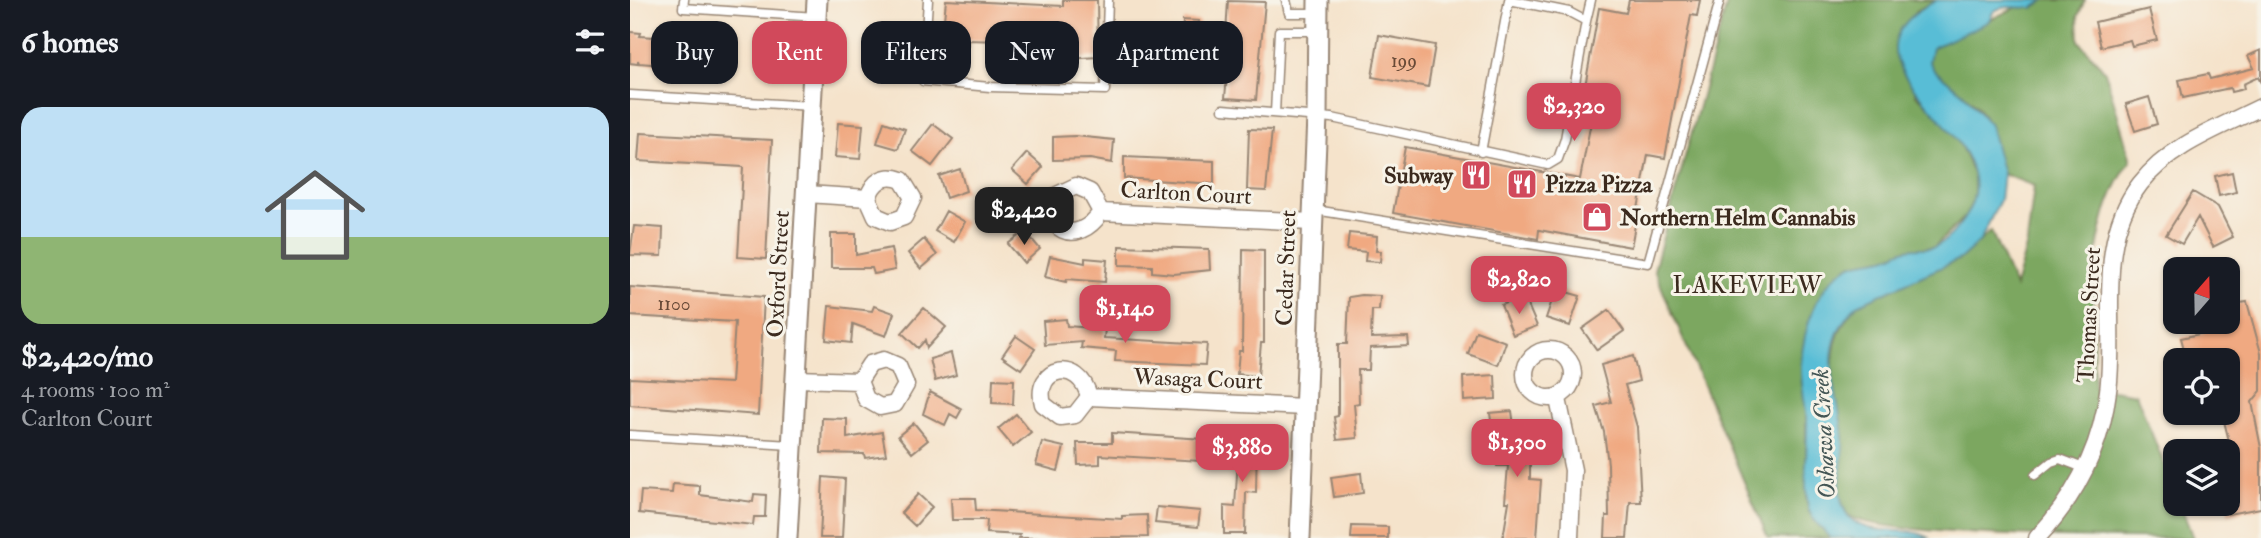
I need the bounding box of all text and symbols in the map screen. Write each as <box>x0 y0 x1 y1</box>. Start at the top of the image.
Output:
chip: Buy <box>651 21 738 84</box>
chip: Rent <box>752 21 847 84</box>
chip: Filters <box>861 21 971 84</box>
chip: New <box>985 21 1079 84</box>
chip: Apartment <box>1093 21 1243 84</box>
icon: filters <box>571 23 609 61</box>
text: 6 homes <box>21 24 119 61</box>
house number: 199 <box>1391 49 1417 73</box>
pin: $2,320 <box>1517 83 1631 143</box>
text: $2,320 <box>1543 91 1605 120</box>
icon: home <box>252 152 378 278</box>
restaurant icon: Subway <box>1459 158 1493 192</box>
place label: Subway <box>1384 161 1454 191</box>
restaurant icon: Pizza Pizza <box>1505 167 1539 201</box>
place label: Pizza Pizza <box>1545 170 1654 199</box>
street label: Carlton Court <box>1120 175 1252 211</box>
pin: $2,420 <box>967 188 1081 247</box>
text: $2,420 <box>991 195 1057 224</box>
shop icon: Northern Helm Cannabis <box>1580 200 1614 234</box>
place label: Northern Helm Cannabis <box>1619 203 1856 232</box>
street label: Cedar Street <box>1269 209 1303 327</box>
street label: Oxford Street <box>760 210 796 338</box>
street label: Thomas Street <box>2071 246 2107 384</box>
pin: $2,820 <box>1462 256 1576 316</box>
north arrow <box>2163 257 2240 334</box>
map controls <box>2163 257 2240 516</box>
text: $2,820 <box>1487 264 1551 293</box>
district label: LAKEVIEW <box>1672 270 1824 301</box>
pin: $1,140 <box>1068 286 1182 345</box>
house number: 1100 <box>658 292 690 316</box>
text: $1,140 <box>1095 293 1155 322</box>
text: $2,420/mo <box>21 338 153 375</box>
button: locate <box>2163 348 2240 425</box>
street label: Wasaga Court <box>1132 362 1263 396</box>
water label: Oshawa Creek <box>1805 368 1843 500</box>
text: 4 rooms · 100 m² <box>21 375 170 404</box>
text: Carlton Court <box>21 404 152 433</box>
pin: $1,300 <box>1460 420 1574 479</box>
pin: $3,880 <box>1185 424 1299 484</box>
text: $1,300 <box>1487 427 1547 456</box>
text: $3,880 <box>1212 432 1272 461</box>
button: layers <box>2163 439 2240 516</box>

